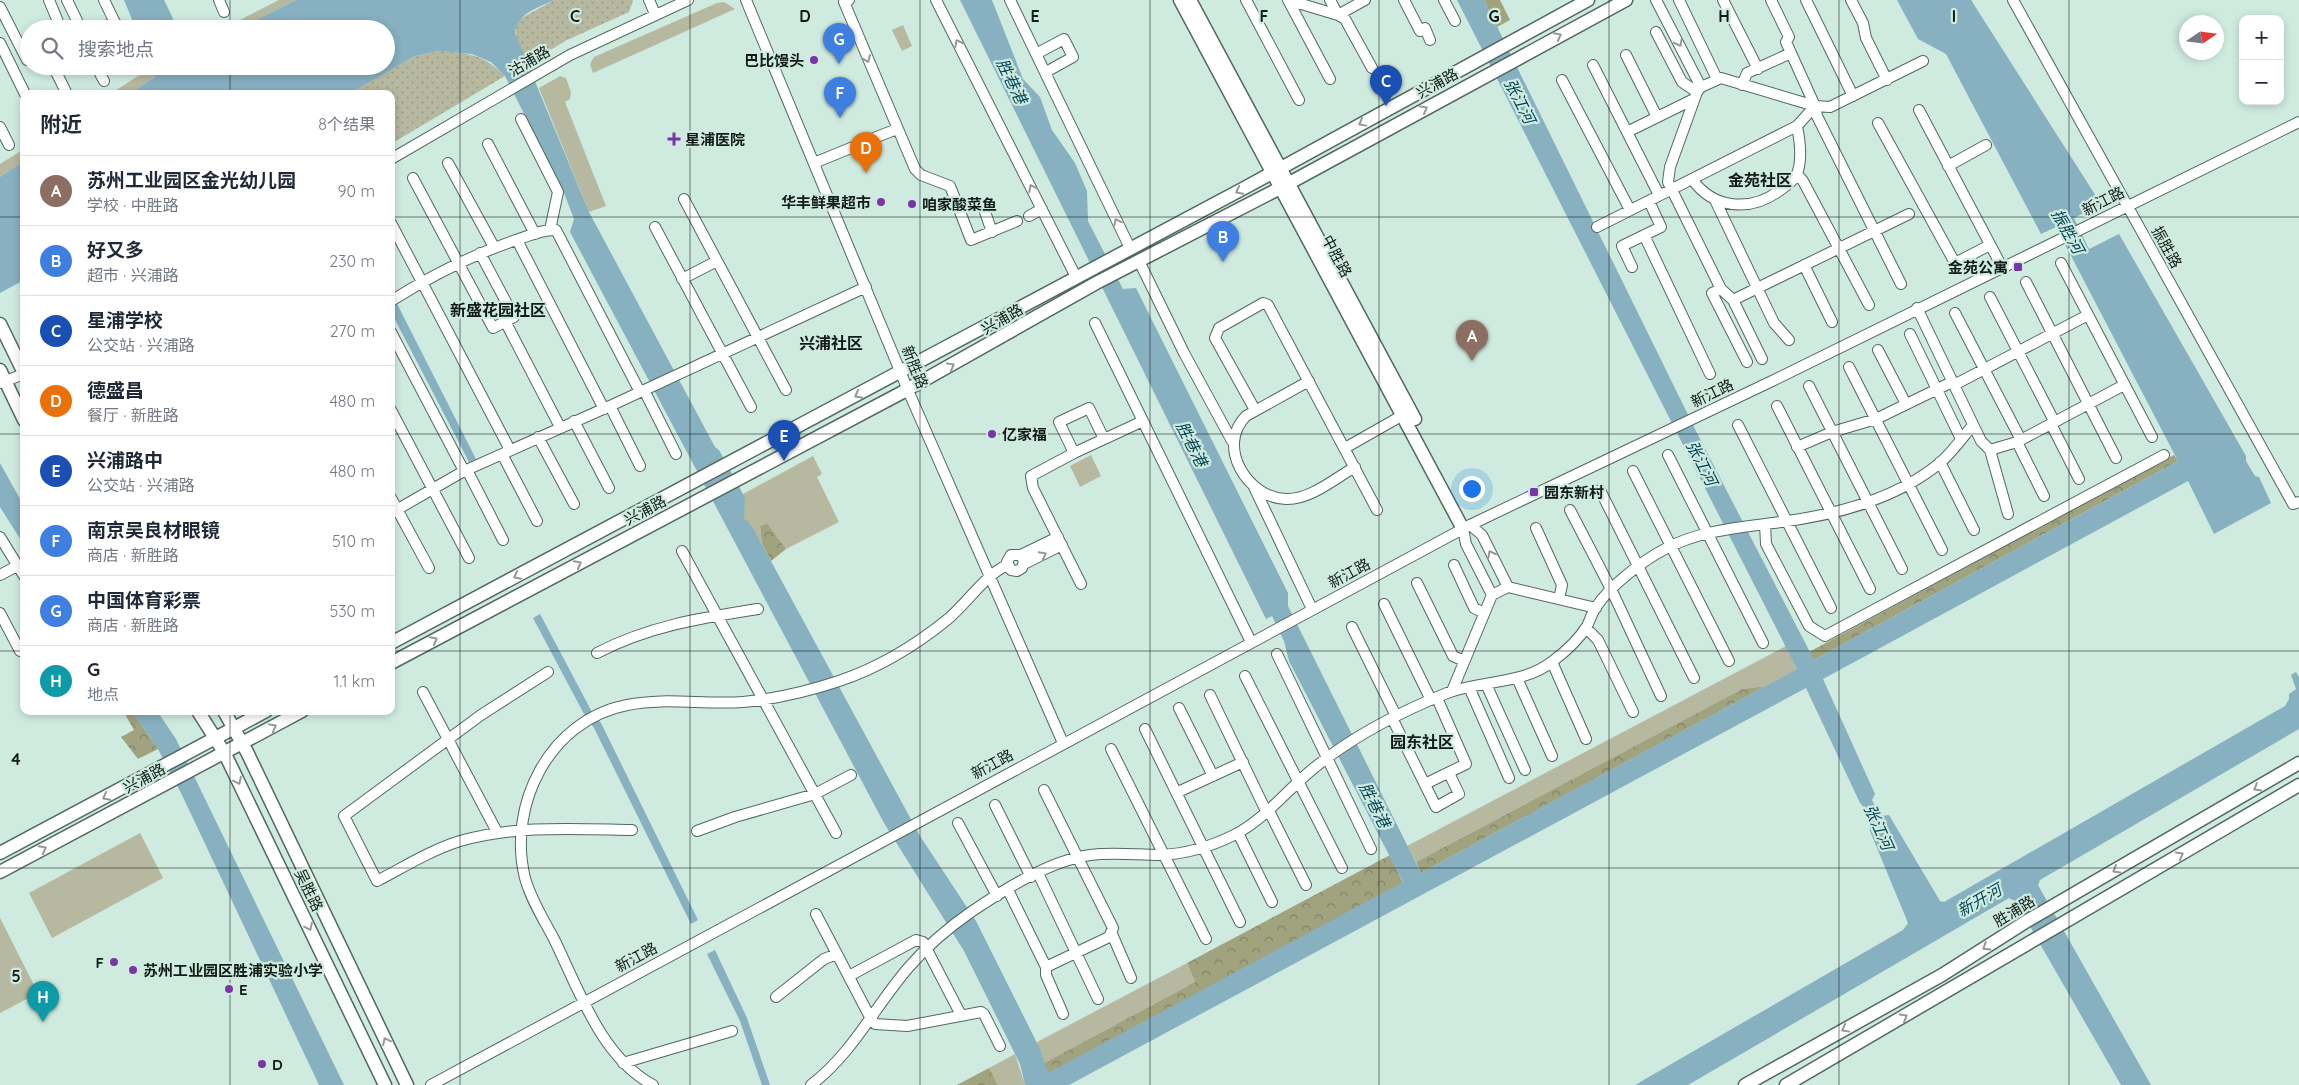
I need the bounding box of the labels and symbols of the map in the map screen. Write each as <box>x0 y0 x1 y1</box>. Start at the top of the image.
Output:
text: C <box>570 6 580 26</box>
text: D <box>799 6 811 26</box>
text: E <box>1030 6 1040 26</box>
text: F <box>1260 6 1269 26</box>
text: G <box>1488 6 1500 26</box>
text: H <box>1718 6 1730 26</box>
text: I <box>1952 6 1956 26</box>
north arrow <box>2179 15 2224 60</box>
pin: G <box>823 23 855 64</box>
one-way arrow <box>1553 32 1562 42</box>
one-way arrow <box>1673 38 1683 47</box>
one-way arrow <box>954 39 964 48</box>
street label: 沽浦路 <box>505 42 553 80</box>
place label: 巴比馒头 <box>744 51 804 70</box>
marker: 巴比馒头 <box>808 54 820 66</box>
one-way arrow <box>861 54 871 63</box>
water label: 胜巷港 <box>992 55 1032 109</box>
street label: 兴浦路 <box>1413 64 1461 102</box>
pin: C <box>1370 65 1402 106</box>
water label: 张江河 <box>1500 75 1541 130</box>
pin: F <box>824 77 856 118</box>
one-way arrow <box>1419 105 1428 115</box>
one-way arrow <box>1358 117 1367 127</box>
place label: 星浦医院 <box>685 130 745 149</box>
marker: 星浦医院 <box>667 132 681 146</box>
pin: D <box>850 132 882 173</box>
district label: 金苑社区 <box>1728 170 1792 190</box>
street label: 新江路 <box>2079 182 2127 220</box>
one-way arrow <box>1028 184 1038 193</box>
one-way arrow <box>1235 185 1244 195</box>
place label: 华丰鲜果超市 <box>781 193 871 212</box>
place label: 咱家酸菜鱼 <box>922 195 997 214</box>
marker: 华丰鲜果超市 <box>875 196 887 208</box>
marker: 咱家酸菜鱼 <box>906 198 918 210</box>
water label: 振胜河 <box>2048 205 2090 259</box>
one-way arrow <box>1113 218 1123 227</box>
pin: B <box>1207 221 1239 262</box>
street label: 振胜路 <box>2148 223 2186 271</box>
street label: 中胜路 <box>1318 232 1356 280</box>
place label: 金苑公寓 <box>1948 258 2008 277</box>
marker: 金苑公寓 <box>2012 261 2024 273</box>
district label: 新盛花园社区 <box>450 300 546 320</box>
street label: 兴浦路 <box>978 300 1026 338</box>
pin: A <box>1456 320 1488 361</box>
district label: 兴浦社区 <box>799 333 863 353</box>
street label: 新胜路 <box>898 343 932 391</box>
one-way arrow <box>946 362 955 372</box>
street label: 新江路 <box>1688 375 1736 411</box>
one-way arrow <box>854 389 863 399</box>
water label: 胜巷港 <box>1172 418 1213 472</box>
pin: E <box>768 420 800 461</box>
place label: 亿家福 <box>1002 425 1047 444</box>
marker: 亿家福 <box>986 428 998 440</box>
water label: 张江河 <box>1682 437 1723 492</box>
your location <box>1459 476 1485 502</box>
place label: 园东新村 <box>1544 483 1604 502</box>
marker: 园东新村 <box>1528 486 1540 498</box>
street label: 兴浦路 <box>621 491 669 529</box>
one-way arrow <box>1487 550 1497 559</box>
one-way arrow <box>1038 551 1047 561</box>
street label: 新江路 <box>1325 554 1373 592</box>
one-way arrow <box>573 560 582 570</box>
one-way arrow <box>514 570 523 580</box>
one-way arrow <box>429 636 438 646</box>
one-way arrow <box>267 724 276 734</box>
district label: 园东社区 <box>1390 732 1454 752</box>
street label: 新江路 <box>968 745 1016 783</box>
text: 4 <box>11 749 21 769</box>
street label: 兴浦路 <box>120 759 168 797</box>
one-way arrow <box>232 776 242 785</box>
water label: 胜巷港 <box>1355 779 1396 833</box>
one-way arrow <box>2253 782 2262 792</box>
one-way arrow <box>102 790 111 800</box>
water label: 张江河 <box>1860 801 1899 856</box>
one-way arrow <box>38 846 47 856</box>
one-way arrow <box>2174 852 2183 862</box>
one-way arrow <box>2113 863 2122 873</box>
street label: 吴胜路 <box>291 866 327 914</box>
water label: 新开河 <box>1953 878 2007 921</box>
street label: 胜浦路 <box>1990 891 2038 931</box>
one-way arrow <box>302 922 313 931</box>
street label: 新江路 <box>612 938 660 976</box>
one-way arrow <box>1982 941 1991 950</box>
place label: F <box>96 953 104 972</box>
marker: F <box>108 956 120 968</box>
place label: 苏州工业园区胜浦实验小学 <box>143 961 323 980</box>
marker: 苏州工业园区胜浦实验小学 <box>127 964 139 976</box>
text: 5 <box>11 966 21 986</box>
place label: E <box>239 980 248 999</box>
pin: H <box>27 981 59 1022</box>
marker: E <box>223 983 235 995</box>
one-way arrow <box>1898 1013 1907 1023</box>
one-way arrow <box>1842 1022 1851 1032</box>
one-way arrow <box>381 1037 392 1046</box>
place label: D <box>272 1055 283 1074</box>
marker: D <box>256 1058 268 1070</box>

